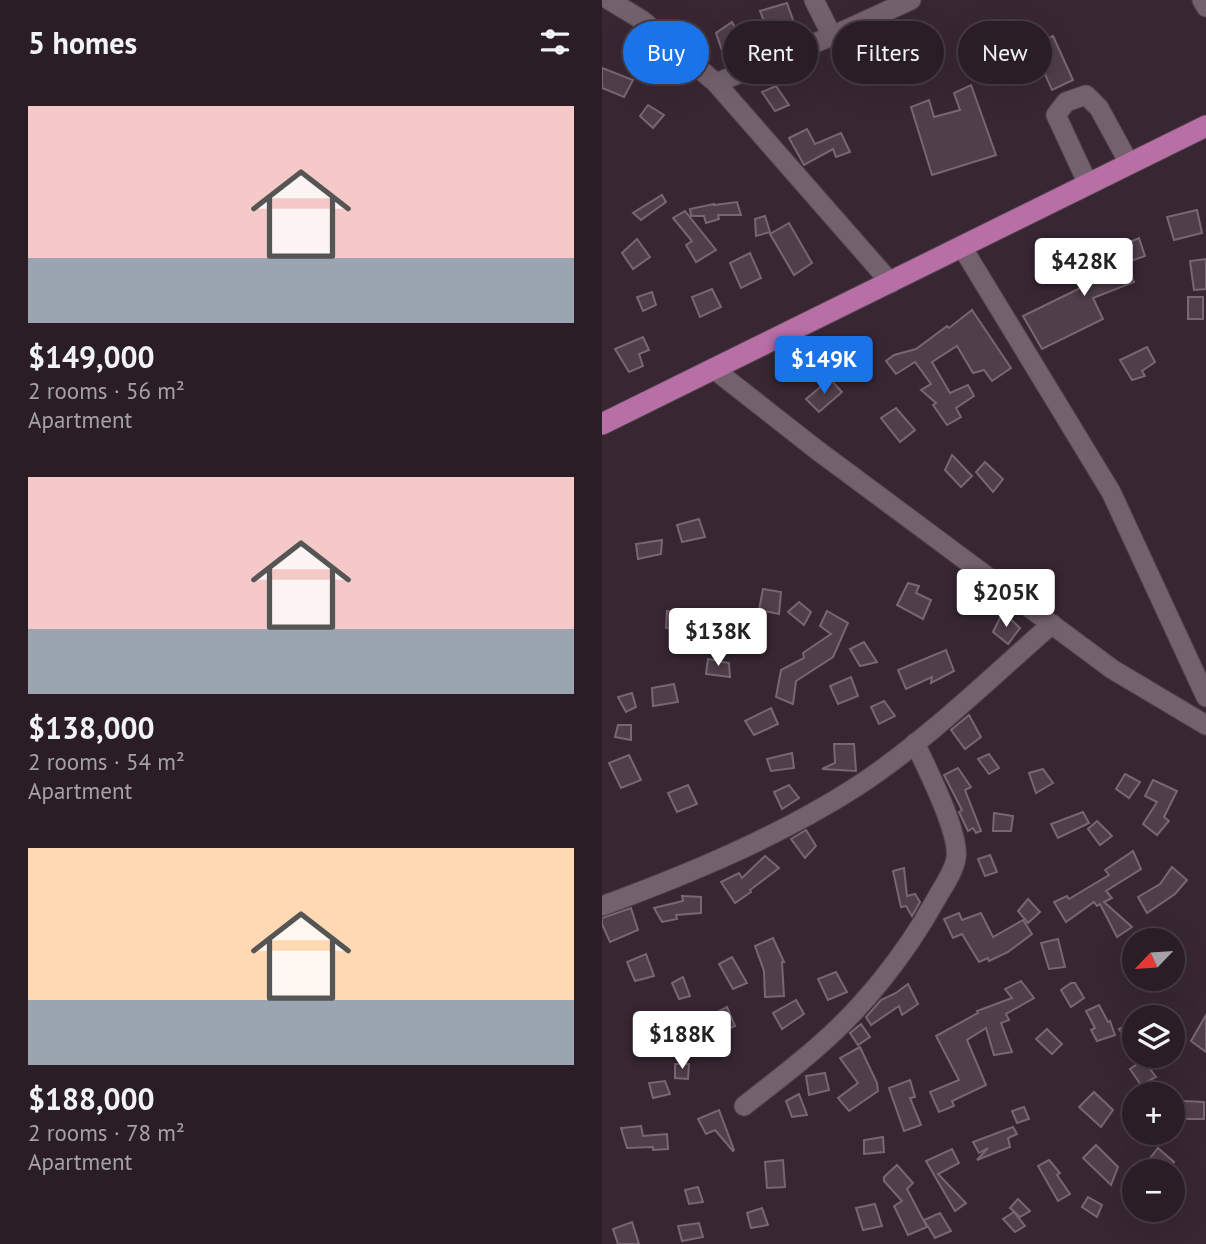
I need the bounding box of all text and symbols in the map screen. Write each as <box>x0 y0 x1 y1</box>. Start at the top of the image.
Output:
chip: Buy <box>623 21 709 84</box>
chip: Rent <box>723 21 818 84</box>
chip: Filters <box>832 21 944 84</box>
chip: New <box>958 21 1052 84</box>
text: 5 homes <box>28 23 137 62</box>
icon: filters <box>536 23 574 61</box>
icon: home <box>238 151 364 277</box>
pin: $428K <box>1035 238 1133 298</box>
text: $428K <box>1051 246 1117 275</box>
pin: $149K <box>775 336 873 396</box>
text: $149,000 <box>28 337 155 376</box>
text: $149K <box>791 344 857 373</box>
text: 2 rooms · 56 m² <box>28 376 185 405</box>
text: Apartment <box>28 405 132 434</box>
icon: home <box>238 522 364 648</box>
pin: $205K <box>957 570 1055 629</box>
text: $205K <box>973 577 1039 606</box>
pin: $138K <box>669 608 767 668</box>
text: $138K <box>685 616 751 645</box>
text: $138,000 <box>28 708 155 747</box>
text: 2 rooms · 54 m² <box>28 747 185 776</box>
text: Apartment <box>28 776 132 805</box>
icon: home <box>238 893 364 1019</box>
north arrow <box>1122 928 1185 990</box>
map controls <box>1122 928 1185 1222</box>
button: layers <box>1122 1005 1185 1068</box>
pin: $188K <box>633 1012 731 1071</box>
text: $188K <box>649 1019 715 1048</box>
text: $188,000 <box>28 1079 155 1118</box>
button: + <box>1122 1082 1185 1145</box>
text: 2 rooms · 78 m² <box>28 1118 185 1147</box>
text: Apartment <box>28 1147 132 1176</box>
button: − <box>1122 1159 1185 1222</box>

